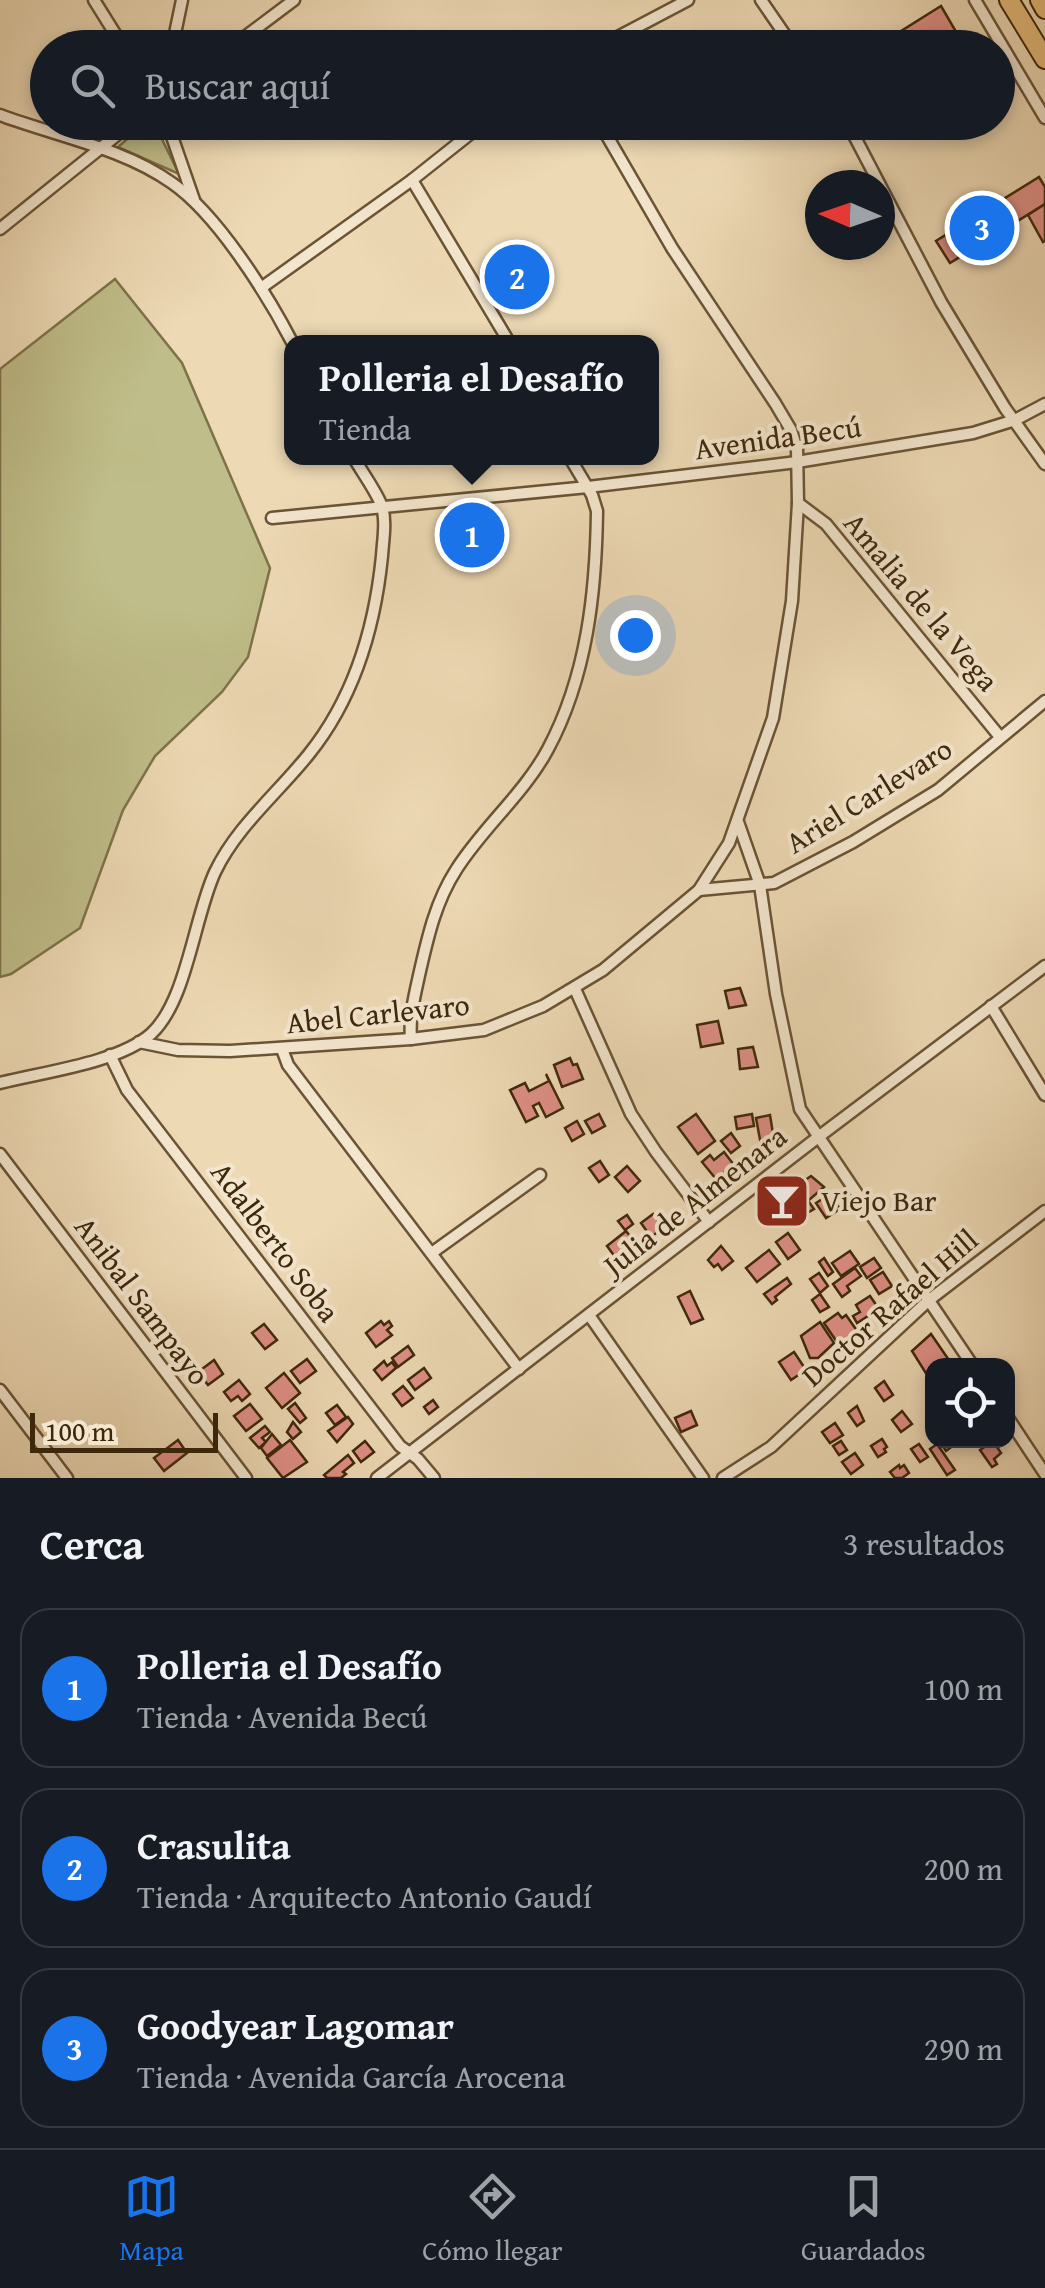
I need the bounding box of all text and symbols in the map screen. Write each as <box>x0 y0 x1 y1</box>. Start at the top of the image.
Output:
search box <box>30 30 1015 140</box>
text: Buscar aquí <box>145 57 330 113</box>
icon: search <box>65 58 120 113</box>
north arrow <box>805 170 895 260</box>
pin: 3 <box>950 190 1014 266</box>
pin: 2 <box>484 240 550 314</box>
popup <box>284 335 659 465</box>
text: Polleria el Desafío <box>319 349 624 405</box>
street label: Avenida Becú <box>692 403 865 470</box>
text: Tienda <box>319 405 411 452</box>
pin: 1 <box>440 498 504 572</box>
street label: Amalia de la Vega <box>834 502 1010 700</box>
your location <box>610 610 661 661</box>
street label: Ariel Carlevaro <box>777 726 960 864</box>
street label: Abel Carlevaro <box>284 982 472 1044</box>
street label: Julia de Almenara <box>590 1114 796 1288</box>
street label: Adalberto Soba <box>201 1152 351 1331</box>
bar icon: Viejo Bar <box>752 1171 812 1231</box>
place label: Viejo Bar <box>821 1178 937 1222</box>
street label: Anibal Sampayo <box>65 1207 221 1394</box>
street label: Doctor Rafael Hill <box>791 1218 987 1396</box>
map controls <box>925 1358 1015 1448</box>
button: locate <box>925 1358 1015 1448</box>
scale bar <box>30 1408 218 1452</box>
text: 100 m <box>45 1410 114 1451</box>
text: Cerca <box>40 1513 144 1574</box>
text: 3 resultados <box>843 1520 1005 1567</box>
text: Polleria el Desafío <box>137 1637 442 1693</box>
text: 1 <box>66 1665 83 1712</box>
text: 100 m <box>924 1665 1003 1712</box>
text: Tienda · Avenida Becú <box>137 1693 427 1740</box>
text: Crasulita <box>137 1817 291 1873</box>
text: 2 <box>66 1845 83 1892</box>
text: 200 m <box>924 1845 1003 1892</box>
text: Tienda · Arquitecto Antonio Gaudí <box>137 1873 592 1920</box>
text: Goodyear Lagomar <box>137 1997 454 2053</box>
text: 3 <box>66 2025 83 2072</box>
text: 290 m <box>924 2025 1003 2072</box>
text: Tienda · Avenida García Arocena <box>137 2053 566 2100</box>
tab: Mapa <box>119 2169 184 2270</box>
tab: Cómo llegar <box>422 2169 563 2270</box>
tab: Guardados <box>801 2169 926 2270</box>

